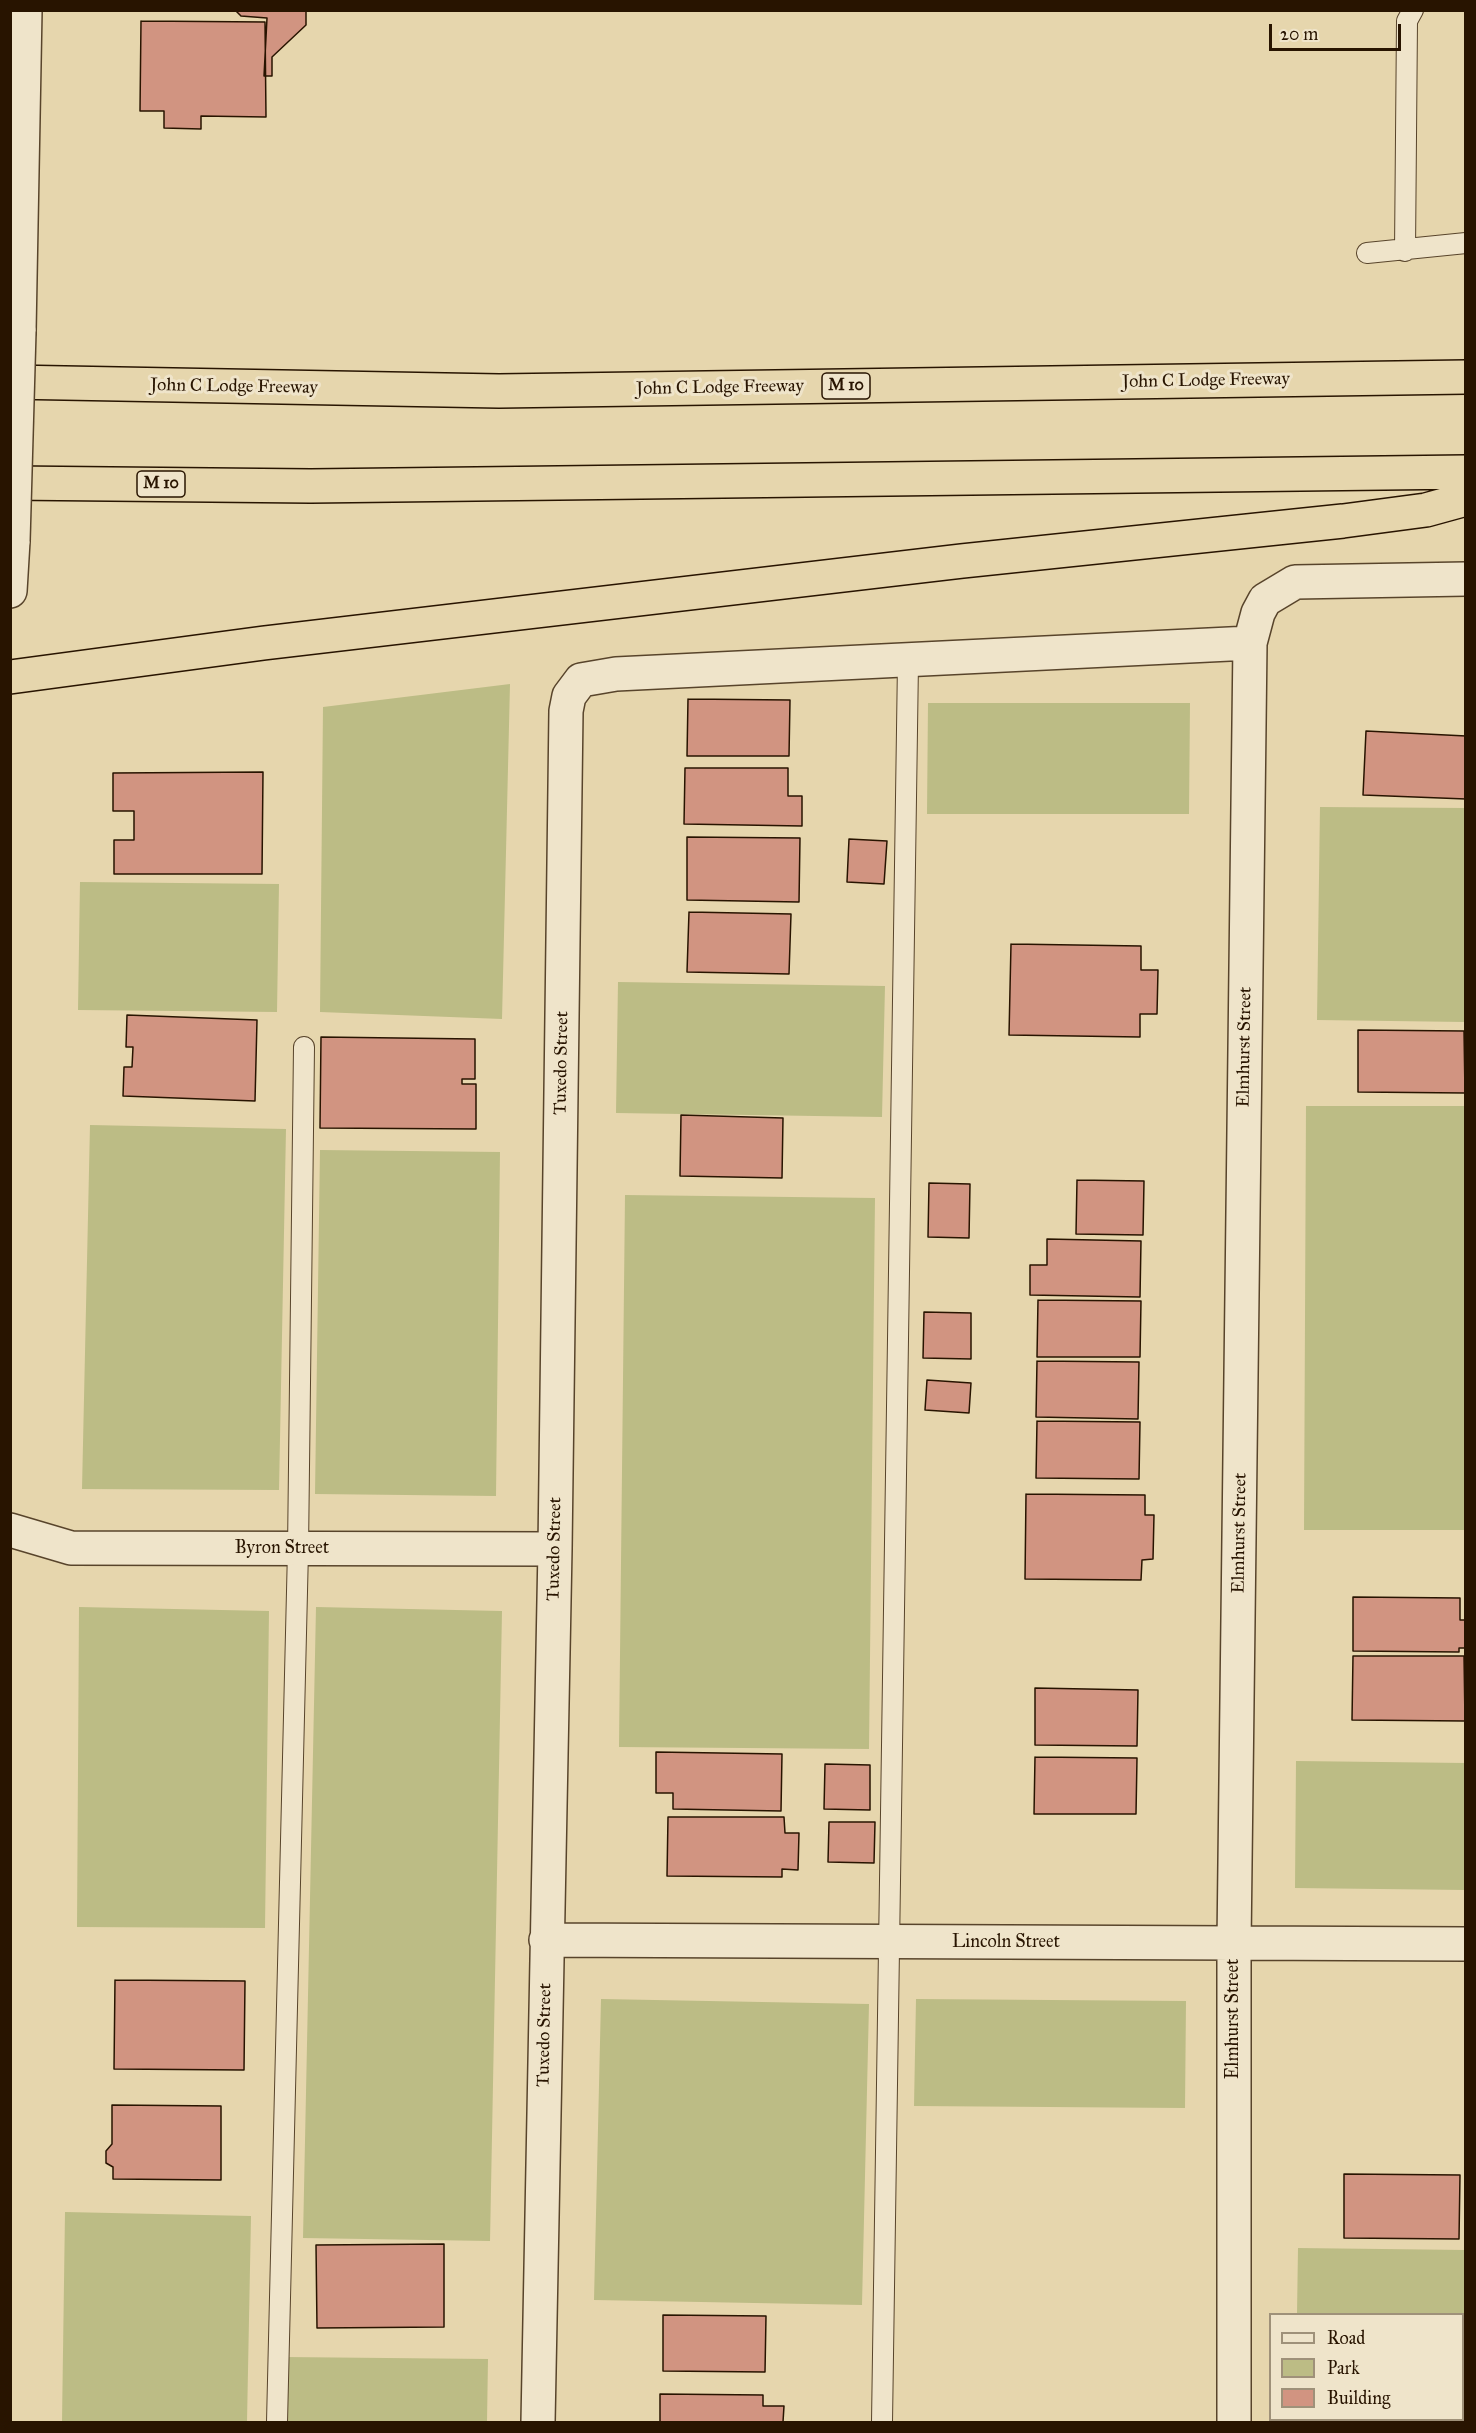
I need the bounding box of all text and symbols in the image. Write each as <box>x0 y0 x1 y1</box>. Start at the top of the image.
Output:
scale bar <box>1272 12 1404 50</box>
text: 20 m <box>1280 23 1318 45</box>
street label: John C Lodge Freeway <box>1122 369 1290 393</box>
road number: M 10 <box>822 373 870 399</box>
street label: John C Lodge Freeway <box>150 375 318 399</box>
street label: John C Lodge Freeway <box>636 376 804 400</box>
road number: M 10 <box>137 471 185 497</box>
street label: Elmhurst Street <box>1233 986 1257 1108</box>
street label: Tuxedo Street <box>550 1011 574 1115</box>
street label: Elmhurst Street <box>1228 1472 1252 1594</box>
street label: Tuxedo Street <box>543 1497 567 1601</box>
street label: Byron Street <box>235 1538 329 1560</box>
street label: Lincoln Street <box>952 1932 1060 1954</box>
street label: Elmhurst Street <box>1223 1959 1245 2079</box>
street label: Tuxedo Street <box>533 1983 557 2087</box>
legend <box>1269 2313 1464 2421</box>
text: Road <box>1327 2327 1365 2349</box>
text: Park <box>1327 2357 1360 2379</box>
text: Building <box>1327 2387 1390 2409</box>

